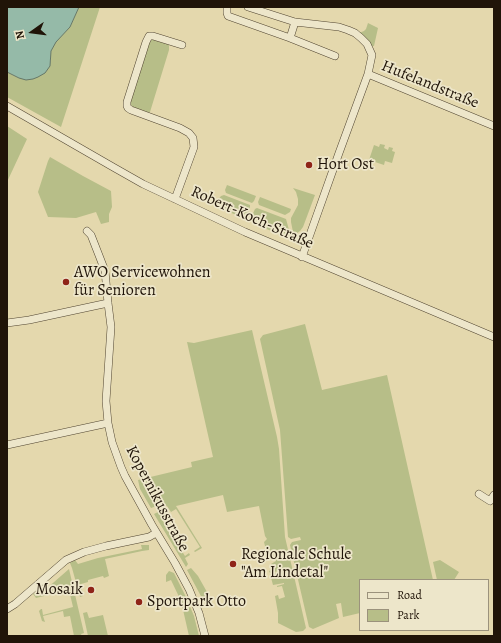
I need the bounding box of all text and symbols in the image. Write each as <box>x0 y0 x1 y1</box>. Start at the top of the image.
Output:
north arrow <box>12 12 52 52</box>
text: N <box>12 29 28 41</box>
street label: Hufelandstraße <box>378 57 482 113</box>
place label: Hort Ost <box>317 155 374 175</box>
marker: Hort Ost <box>304 160 314 170</box>
street label: Robert-Koch-Straße <box>188 182 316 254</box>
place label: AWO Servicewohnen für Senioren <box>74 263 211 301</box>
marker: AWO Servicewohnen für Senioren <box>61 277 71 287</box>
street label: Kopernikusstraße <box>121 443 193 555</box>
place label: Regionale Schule "Am Lindetal" <box>241 545 351 583</box>
marker: Regionale Schule "Am Lindetal" <box>228 559 238 569</box>
legend <box>359 579 489 631</box>
place label: Mosaik <box>35 580 83 600</box>
marker: Mosaik <box>86 585 96 595</box>
text: Road <box>397 587 422 603</box>
place label: Sportpark Otto <box>147 592 246 612</box>
marker: Sportpark Otto <box>134 597 144 607</box>
text: Park <box>397 607 420 623</box>

